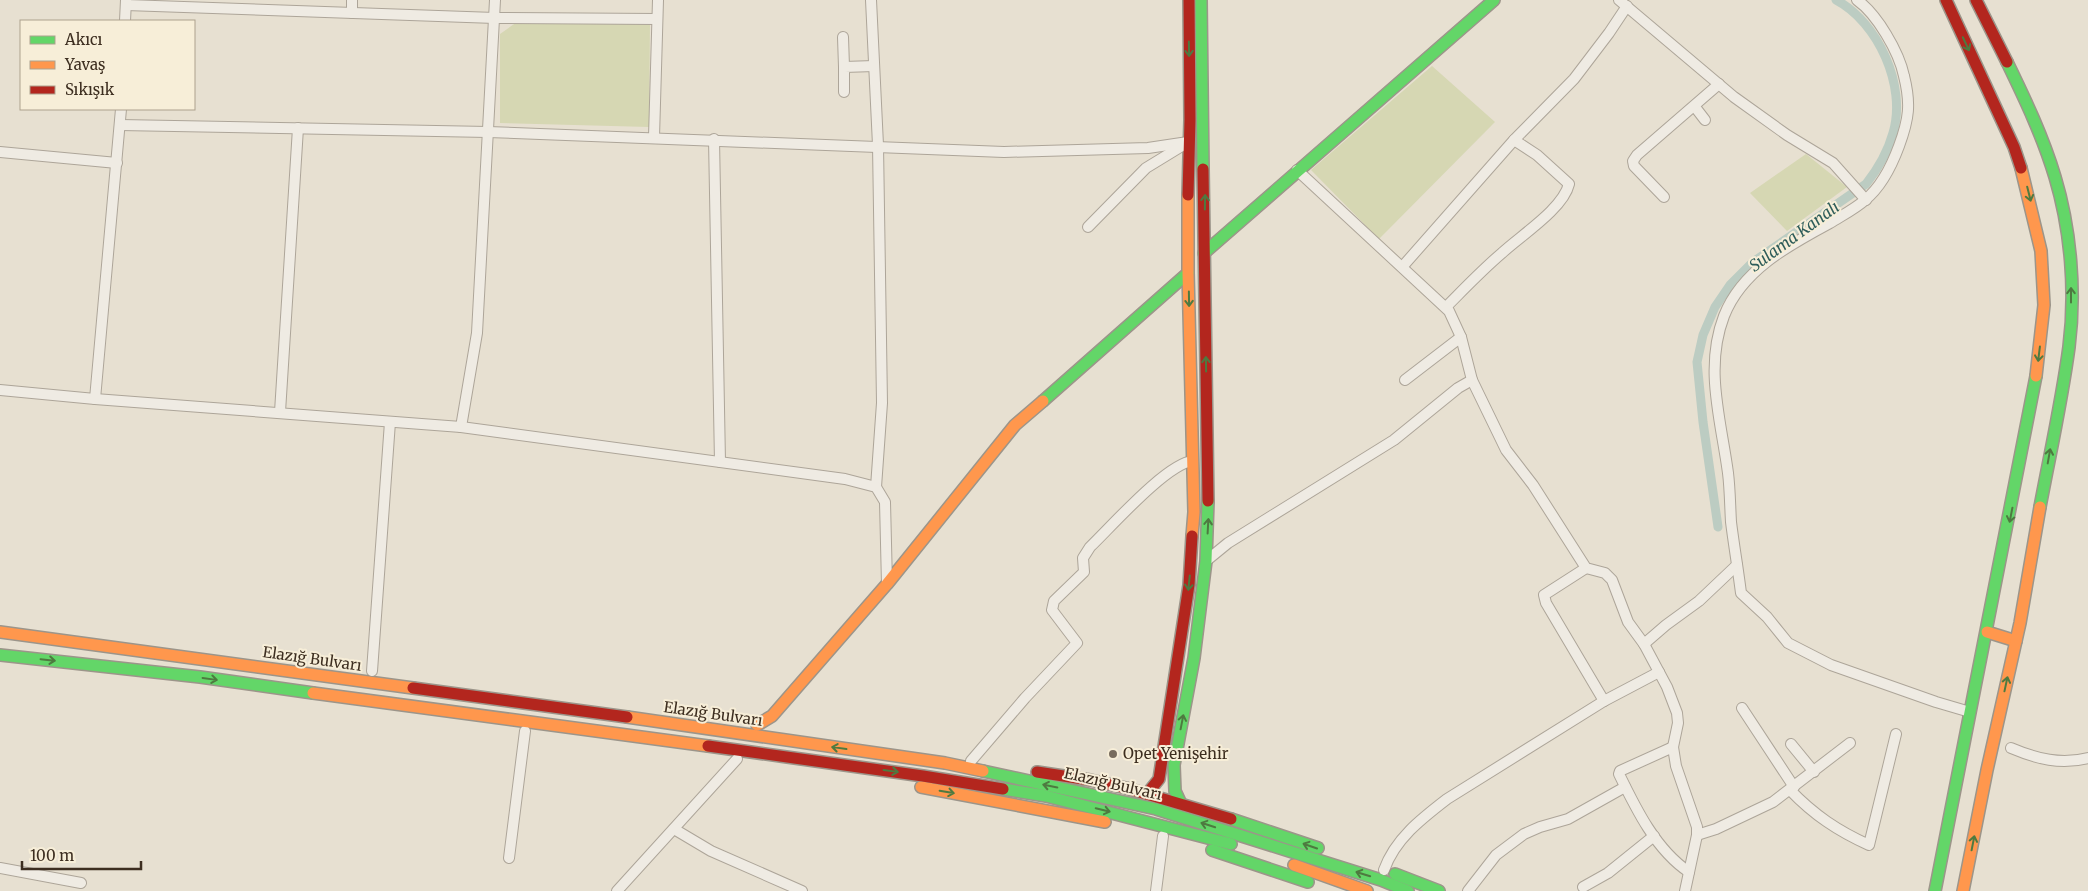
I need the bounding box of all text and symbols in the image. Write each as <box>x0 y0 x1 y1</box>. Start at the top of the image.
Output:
legend <box>20 20 195 110</box>
text: Akıcı <box>64 30 103 49</box>
one-way arrow <box>1962 36 1972 51</box>
one-way arrow <box>1184 40 1194 56</box>
text: Yavaş <box>64 55 105 74</box>
text: Sıkışık <box>65 80 115 99</box>
one-way arrow <box>2025 185 2034 201</box>
one-way arrow <box>1200 194 1209 210</box>
water label: Sulama Kanalı <box>1745 197 1843 275</box>
one-way arrow <box>2066 287 2076 304</box>
one-way arrow <box>1184 290 1194 306</box>
one-way arrow <box>2034 346 2044 362</box>
one-way arrow <box>1201 356 1211 372</box>
one-way arrow <box>2045 448 2055 464</box>
one-way arrow <box>2006 506 2016 522</box>
one-way arrow <box>1203 519 1212 535</box>
one-way arrow <box>1184 575 1194 591</box>
street label: Elazığ Bulvarı <box>261 642 363 675</box>
one-way arrow <box>40 656 56 665</box>
one-way arrow <box>202 674 218 684</box>
one-way arrow <box>2002 677 2011 693</box>
street label: Elazığ Bulvarı <box>662 697 764 730</box>
one-way arrow <box>1178 715 1188 731</box>
one-way arrow <box>831 742 847 752</box>
place label: Opet Yenişehir <box>1123 744 1229 763</box>
marker: Opet Yenişehir <box>1107 748 1119 760</box>
street label: Elazığ Bulvarı <box>1062 763 1164 804</box>
one-way arrow <box>883 767 899 777</box>
one-way arrow <box>1043 780 1059 790</box>
one-way arrow <box>938 788 954 798</box>
one-way arrow <box>1094 806 1110 815</box>
one-way arrow <box>1200 819 1216 829</box>
one-way arrow <box>1968 836 1978 852</box>
scale bar <box>22 838 141 870</box>
one-way arrow <box>1303 840 1319 850</box>
text: 100 m <box>30 846 74 865</box>
one-way arrow <box>1355 869 1371 879</box>

